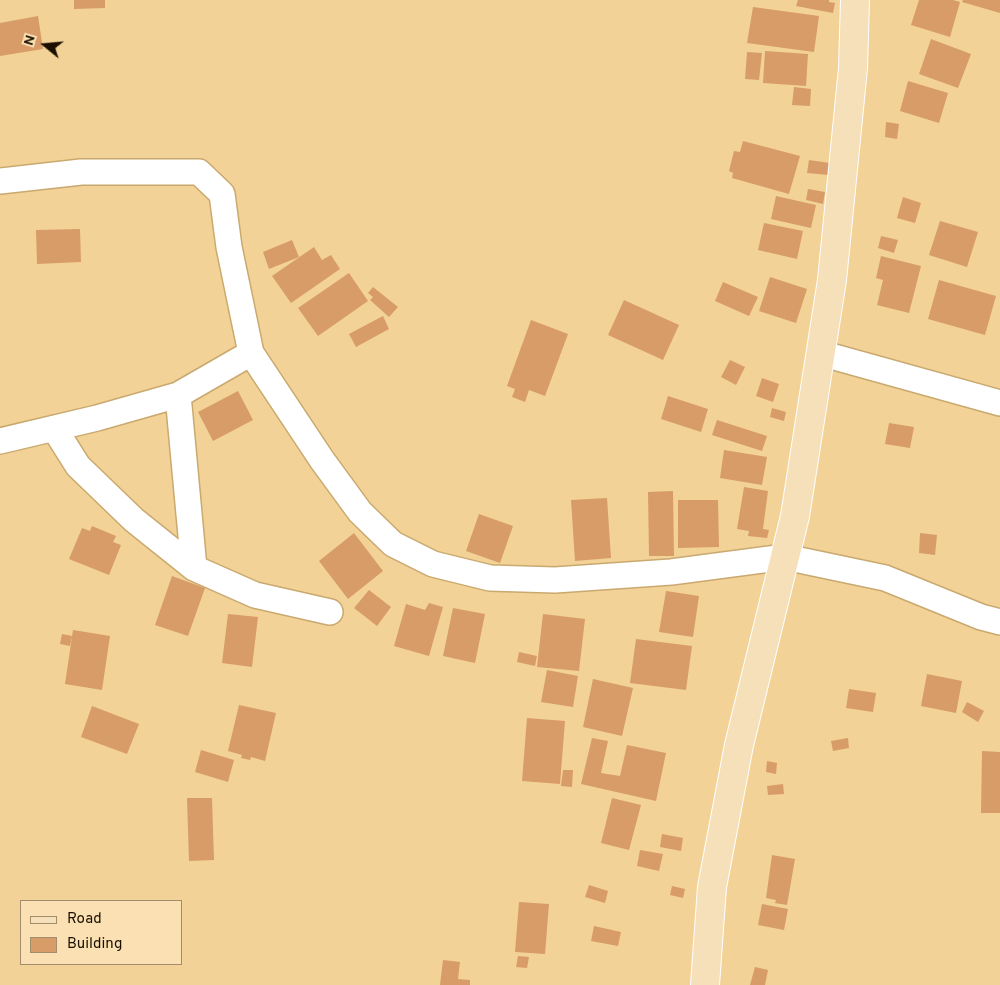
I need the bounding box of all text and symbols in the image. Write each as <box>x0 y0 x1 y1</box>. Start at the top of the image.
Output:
north arrow <box>20 20 70 70</box>
text: N <box>21 33 40 48</box>
legend <box>20 900 182 965</box>
text: Road <box>67 910 102 929</box>
text: Building <box>67 935 122 954</box>

